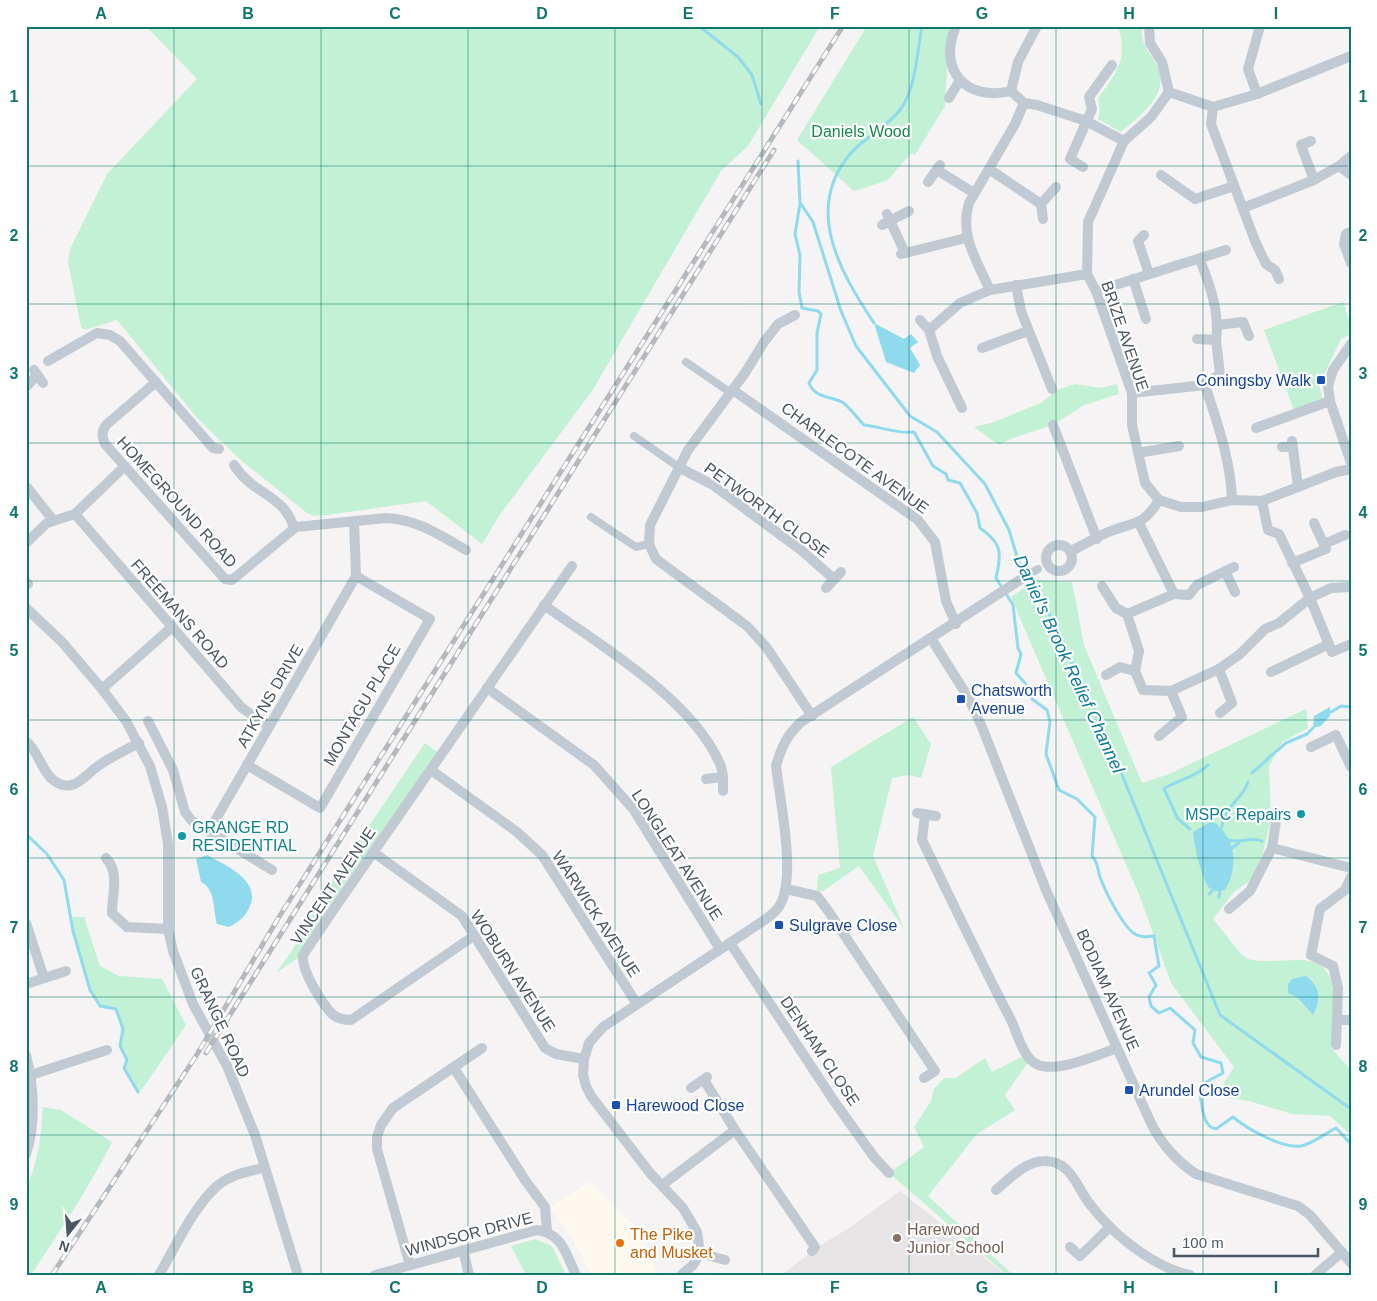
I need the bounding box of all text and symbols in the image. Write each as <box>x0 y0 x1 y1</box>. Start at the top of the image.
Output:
text: A <box>95 5 107 22</box>
text: B <box>242 5 254 22</box>
text: C <box>389 5 401 22</box>
text: D <box>536 5 548 22</box>
text: E <box>683 5 694 22</box>
text: F <box>830 5 840 22</box>
text: G <box>976 5 988 22</box>
text: H <box>1123 5 1135 22</box>
text: I <box>1274 5 1278 22</box>
text: 1 <box>10 88 19 105</box>
text: 1 <box>1359 88 1368 105</box>
park label: Daniels Wood <box>811 123 911 140</box>
text: 2 <box>10 227 19 244</box>
text: 2 <box>1359 227 1368 244</box>
street label: BRIZE AVENUE <box>1098 279 1152 393</box>
text: 3 <box>10 365 19 382</box>
text: 3 <box>1359 365 1368 382</box>
place label: Coningsby Walk <box>1196 372 1312 389</box>
marker: Coningsby Walk <box>1315 374 1327 386</box>
street label: CHARLECOTE AVENUE <box>778 399 932 517</box>
street label: HOMEGROUND ROAD <box>114 433 240 571</box>
street label: PETWORTH CLOSE <box>701 459 833 561</box>
text: 4 <box>10 504 19 521</box>
text: 4 <box>1359 504 1368 521</box>
water label: Daniel's Brook Relief Channel <box>1010 552 1129 777</box>
street label: FREEMANS ROAD <box>128 556 232 672</box>
street label: ATKYNS DRIVE <box>234 641 306 751</box>
street label: MONTAGU PLACE <box>320 641 404 769</box>
text: 5 <box>10 642 19 659</box>
text: 5 <box>1359 642 1368 659</box>
place label: Chatsworth Avenue <box>971 682 1052 717</box>
marker: Chatsworth Avenue <box>955 693 967 705</box>
text: 6 <box>10 781 19 798</box>
text: 6 <box>1359 781 1368 798</box>
street label: LONGLEAT AVENUE <box>628 787 726 923</box>
place label: MSPC Repairs <box>1185 806 1291 823</box>
marker: MSPC Repairs <box>1295 808 1307 820</box>
place label: GRANGE RD RESIDENTIAL <box>192 819 297 854</box>
street label: VINCENT AVENUE <box>287 824 379 948</box>
marker: GRANGE RD RESIDENTIAL <box>176 830 188 842</box>
street label: WARWICK AVENUE <box>549 848 643 980</box>
street label: WOBURN AVENUE <box>467 907 559 1035</box>
place label: Sulgrave Close <box>789 917 898 934</box>
text: 7 <box>10 919 19 936</box>
marker: Sulgrave Close <box>773 919 785 931</box>
text: 7 <box>1359 919 1368 936</box>
street label: BODIAM AVENUE <box>1074 927 1142 1053</box>
street label: GRANGE ROAD <box>187 964 253 1080</box>
street label: DENHAM CLOSE <box>777 993 863 1109</box>
text: 8 <box>10 1058 19 1075</box>
text: 8 <box>1359 1058 1368 1075</box>
place label: Arundel Close <box>1139 1082 1240 1099</box>
marker: Arundel Close <box>1123 1084 1135 1096</box>
place label: Harewood Close <box>626 1097 744 1114</box>
marker: Harewood Close <box>610 1099 622 1111</box>
text: 9 <box>10 1196 19 1213</box>
text: 9 <box>1359 1196 1368 1213</box>
north arrow <box>42 1208 92 1258</box>
street label: WINDSOR DRIVE <box>404 1209 534 1259</box>
place label: Harewood Junior School <box>907 1221 1004 1256</box>
place label: The Pike and Musket <box>630 1226 713 1261</box>
scale bar <box>1174 1226 1318 1258</box>
marker: Harewood Junior School <box>891 1232 903 1244</box>
text: 100 m <box>1182 1234 1224 1251</box>
text: N <box>57 1237 71 1256</box>
marker: The Pike and Musket <box>614 1237 626 1249</box>
text: A <box>95 1279 107 1296</box>
text: B <box>242 1279 254 1296</box>
text: C <box>389 1279 401 1296</box>
text: D <box>536 1279 548 1296</box>
text: E <box>683 1279 694 1296</box>
text: F <box>830 1279 840 1296</box>
text: G <box>976 1279 988 1296</box>
text: H <box>1123 1279 1135 1296</box>
text: I <box>1274 1279 1278 1296</box>

